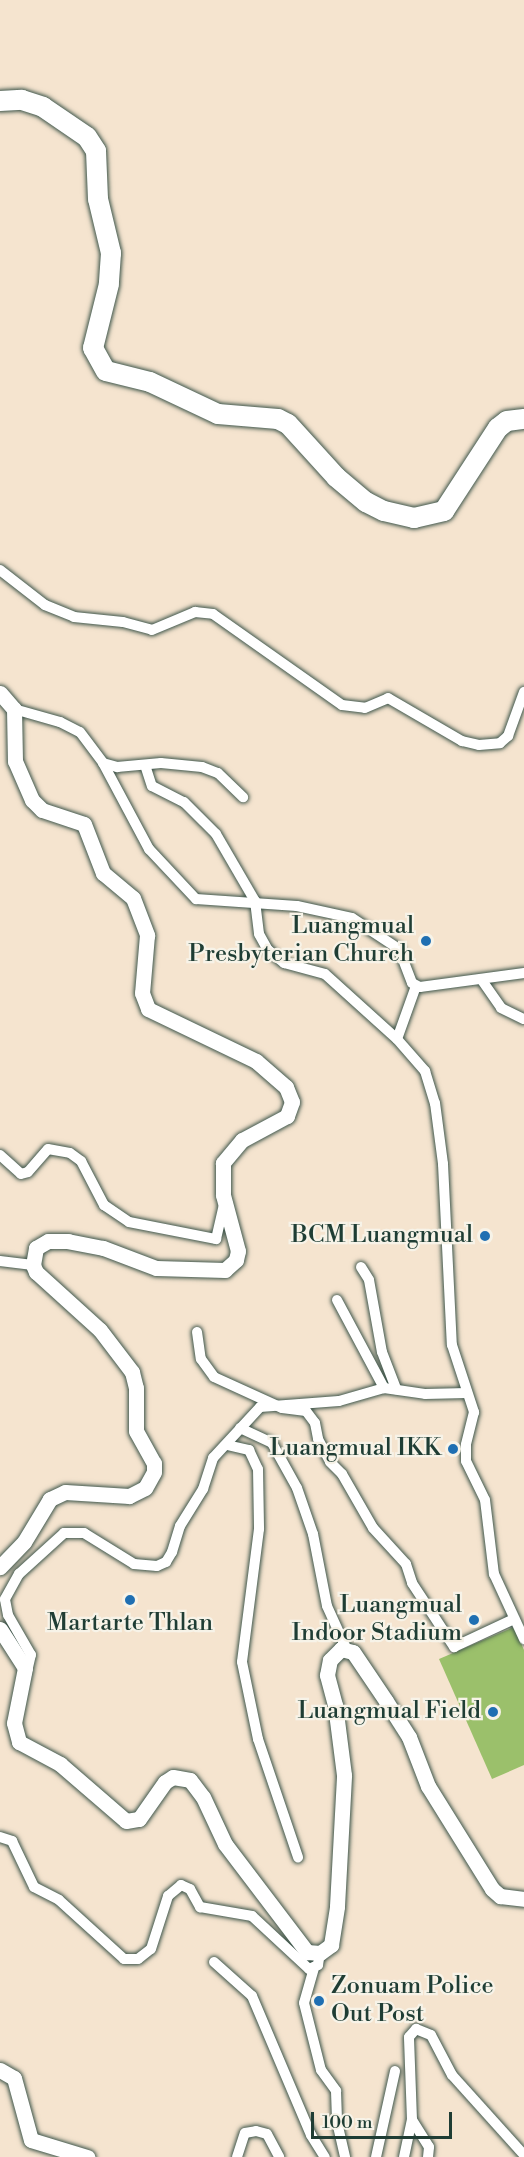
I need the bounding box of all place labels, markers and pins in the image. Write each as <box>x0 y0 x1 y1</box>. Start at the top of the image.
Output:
place label: Luangmual Presbyterian Church <box>188 913 414 969</box>
marker: Luangmual Presbyterian Church <box>419 934 433 948</box>
place label: BCM Luangmual <box>291 1222 473 1250</box>
marker: BCM Luangmual <box>478 1229 492 1243</box>
place label: Luangmual IKK <box>270 1435 441 1463</box>
marker: Luangmual IKK <box>446 1442 460 1456</box>
place label: Luangmual Indoor Stadium <box>292 1592 462 1648</box>
marker: Martarte Thlan <box>123 1593 137 1607</box>
place label: Martarte Thlan <box>47 1610 213 1638</box>
marker: Luangmual Indoor Stadium <box>467 1613 481 1627</box>
place label: Luangmual Field <box>297 1698 481 1726</box>
marker: Luangmual Field <box>486 1705 500 1719</box>
place label: Zonuam Police Out Post <box>331 1973 494 2029</box>
marker: Zonuam Police Out Post <box>312 1994 326 2008</box>

